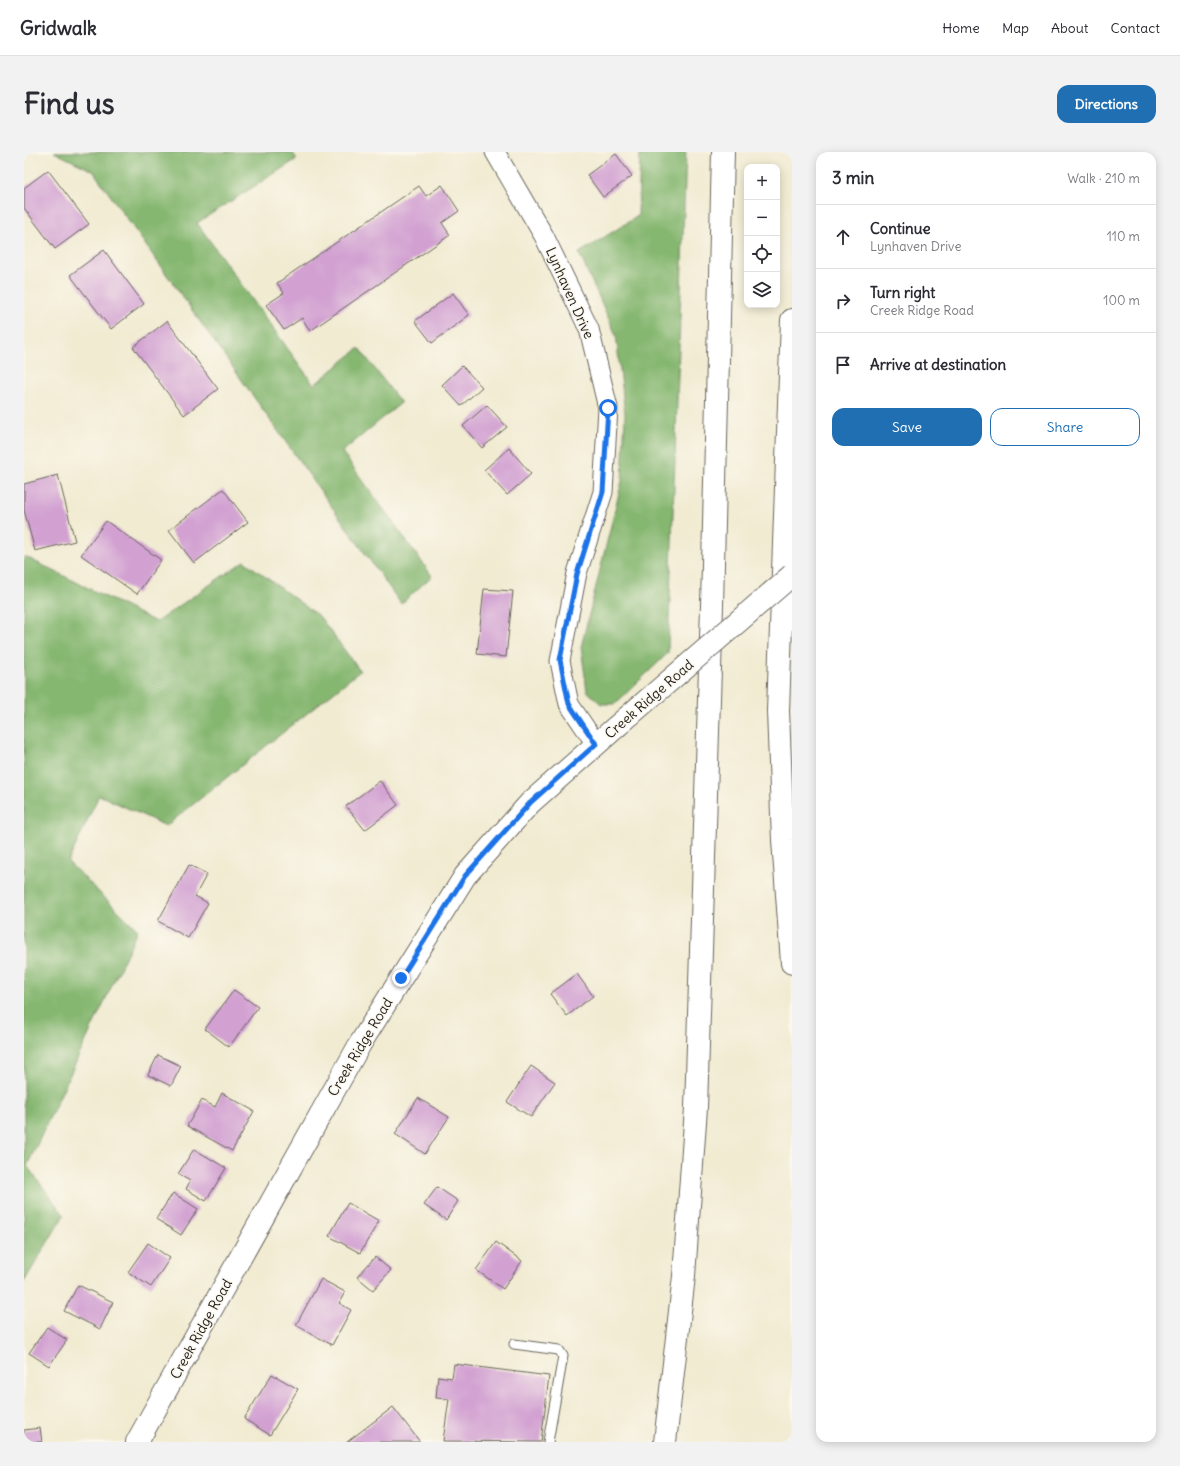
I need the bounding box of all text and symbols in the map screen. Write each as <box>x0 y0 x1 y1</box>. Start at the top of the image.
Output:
text: Gridwalk <box>20 16 97 40</box>
text: Home <box>942 19 980 37</box>
text: Map <box>1002 19 1029 37</box>
text: About <box>1051 19 1089 37</box>
text: Contact <box>1111 19 1160 37</box>
button: Directions <box>1057 85 1156 123</box>
text: Find us <box>24 86 115 122</box>
map controls <box>744 164 780 308</box>
button: + <box>744 164 780 200</box>
text: 3 min <box>832 167 874 189</box>
text: Walk · 210 m <box>1067 170 1140 187</box>
button: − <box>744 200 780 236</box>
text: Continue <box>870 219 931 238</box>
icon: ahead <box>832 226 854 248</box>
text: 110 m <box>1107 228 1140 245</box>
button: locate <box>744 236 780 272</box>
text: Lynhaven Drive <box>870 238 961 255</box>
street label: Lynhaven Drive <box>542 244 598 342</box>
button: layers <box>744 272 780 308</box>
text: Turn right <box>870 283 935 302</box>
icon: right <box>832 290 854 312</box>
text: 100 m <box>1103 292 1140 309</box>
text: Creek Ridge Road <box>870 302 974 319</box>
icon: arrive <box>832 354 854 376</box>
text: Arrive at destination <box>870 355 1006 374</box>
route start <box>599 399 617 417</box>
button: Save <box>832 408 982 446</box>
button: Share <box>990 408 1140 446</box>
street label: Creek Ridge Road <box>601 656 697 742</box>
route end <box>392 969 410 987</box>
street label: Creek Ridge Road <box>323 994 397 1100</box>
street label: Creek Ridge Road <box>166 1276 236 1382</box>

